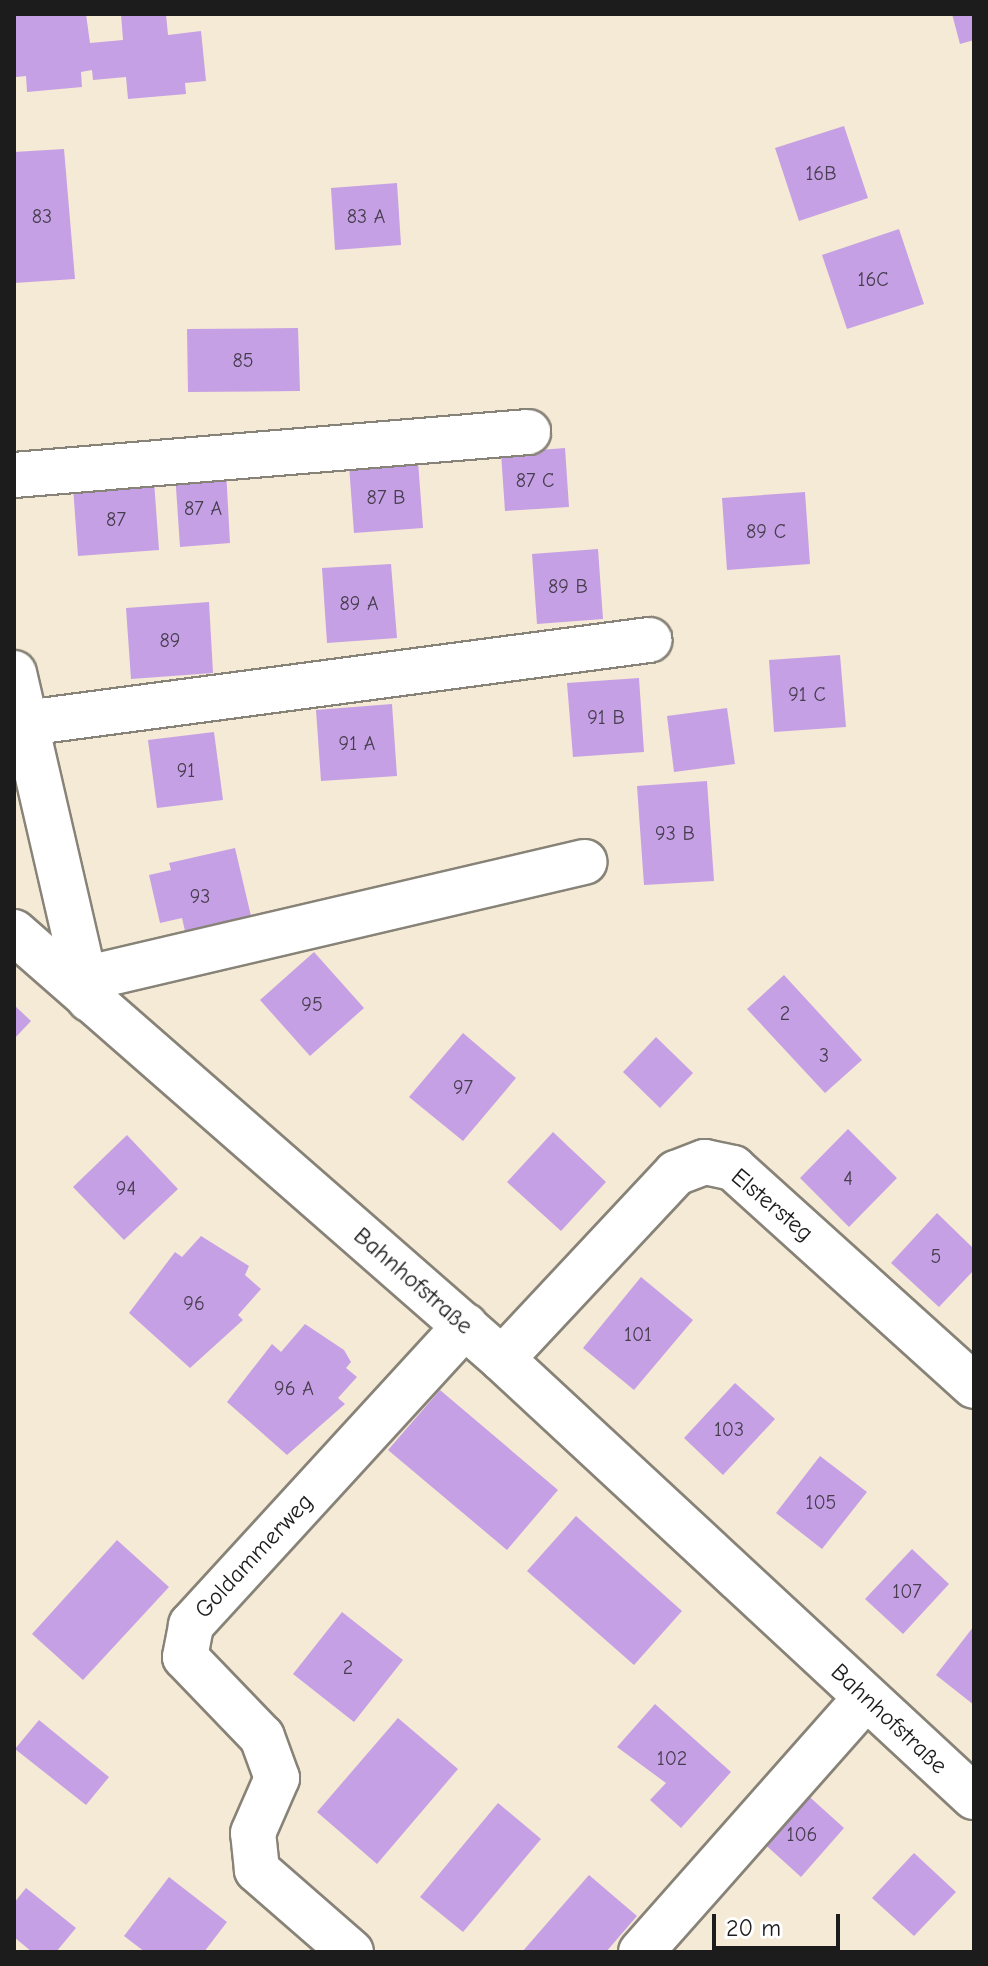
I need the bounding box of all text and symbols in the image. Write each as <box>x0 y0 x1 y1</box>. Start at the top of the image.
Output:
house number: 16B <box>805 161 837 185</box>
house number: 83 <box>32 204 52 228</box>
house number: 83 A <box>347 204 385 228</box>
house number: 16C <box>857 267 889 291</box>
house number: 85 <box>232 348 254 372</box>
house number: 87 C <box>516 468 554 492</box>
house number: 87 B <box>367 485 405 509</box>
house number: 87 A <box>184 496 222 520</box>
house number: 87 <box>106 507 126 531</box>
house number: 89 C <box>746 519 786 543</box>
house number: 89 B <box>548 574 588 598</box>
house number: 89 A <box>339 591 379 615</box>
house number: 89 <box>160 628 180 652</box>
house number: 91 C <box>788 682 826 706</box>
house number: 91 B <box>587 705 625 729</box>
house number: 91 A <box>339 731 375 755</box>
house number: 91 <box>177 758 195 782</box>
house number: 93 B <box>655 821 695 845</box>
house number: 93 <box>190 884 210 908</box>
house number: 95 <box>301 992 323 1016</box>
house number: 2 <box>780 1001 790 1025</box>
house number: 3 <box>819 1043 829 1067</box>
house number: 97 <box>453 1075 473 1099</box>
street label: Elstersteg <box>725 1162 819 1248</box>
house number: 4 <box>843 1166 853 1190</box>
house number: 94 <box>116 1176 136 1200</box>
street label: Bahnhofstraße <box>348 1221 478 1341</box>
house number: 5 <box>931 1244 941 1268</box>
house number: 96 <box>183 1291 205 1315</box>
house number: 101 <box>624 1322 652 1346</box>
house number: 96 A <box>274 1376 314 1400</box>
house number: 103 <box>714 1417 744 1441</box>
street label: Goldammerweg <box>189 1488 319 1624</box>
house number: 105 <box>806 1490 836 1514</box>
house number: 107 <box>892 1579 922 1603</box>
house number: 2 <box>343 1655 353 1679</box>
street label: Bahnhofstraße <box>825 1658 953 1780</box>
house number: 102 <box>657 1746 687 1770</box>
house number: 106 <box>787 1822 817 1846</box>
scale bar <box>716 1898 844 1948</box>
text: 20 m <box>726 1914 781 1942</box>

